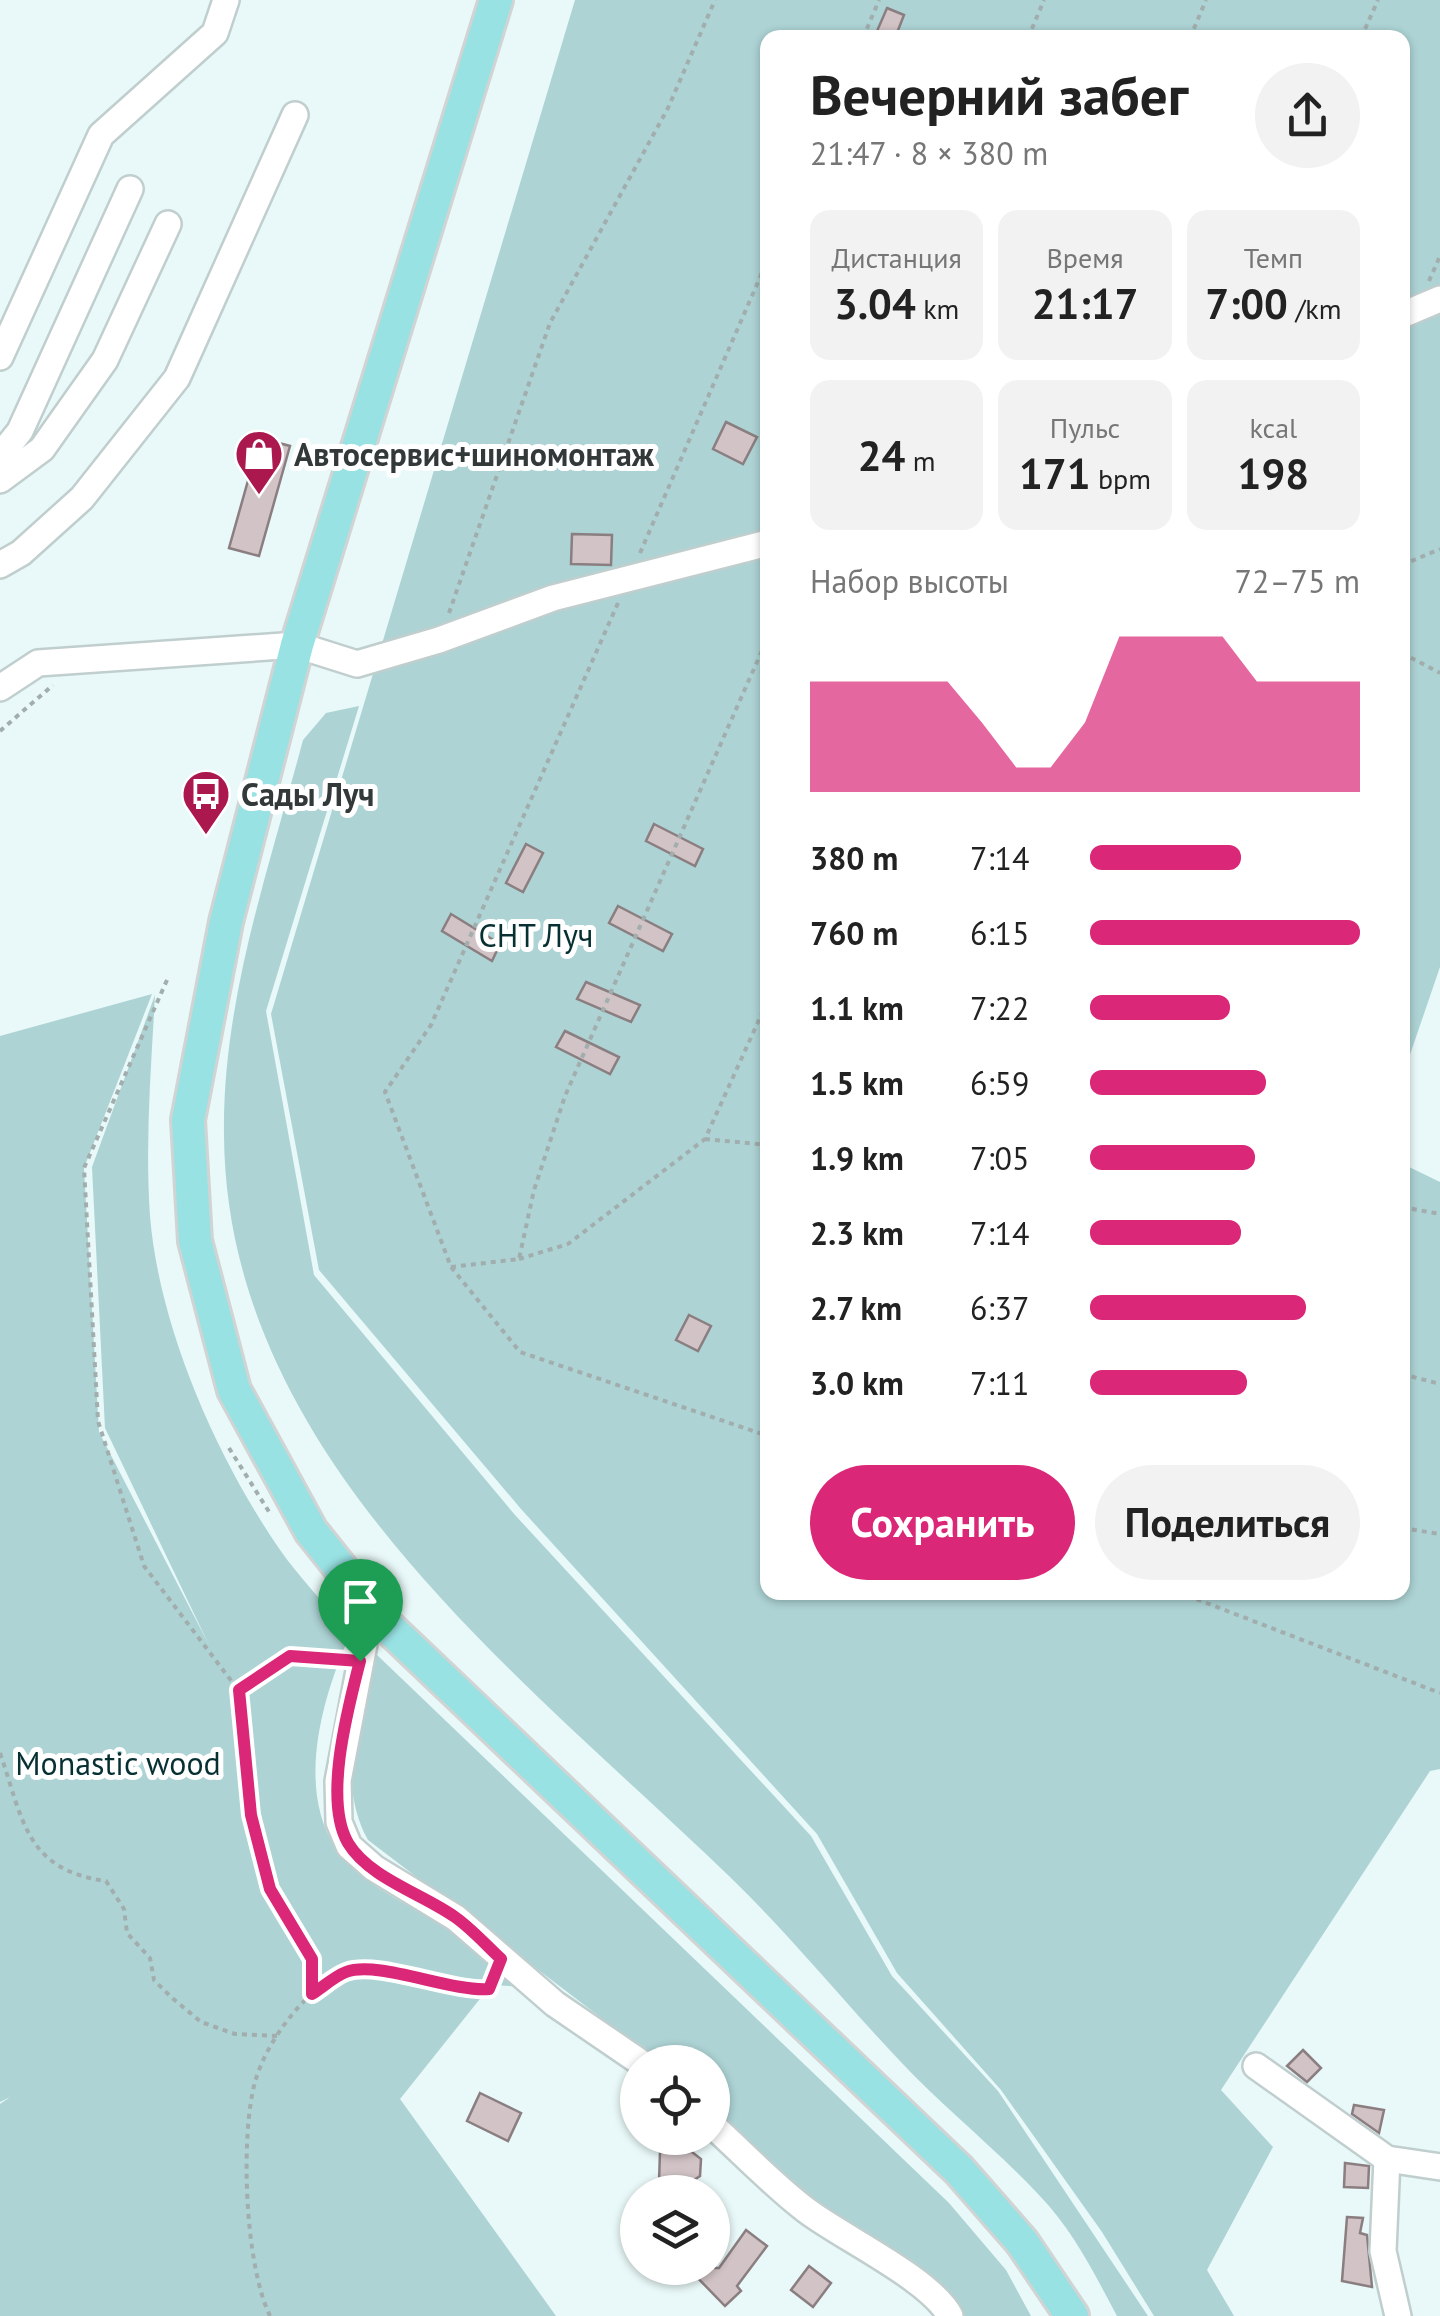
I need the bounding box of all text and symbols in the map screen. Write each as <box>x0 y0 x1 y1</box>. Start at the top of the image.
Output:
text: Вечерний забег <box>810 59 1188 130</box>
button: share <box>1255 63 1360 168</box>
text: 21:47 · 8 × 380 m <box>810 132 1048 174</box>
text: Дистанция <box>832 239 962 276</box>
text: Время <box>1046 239 1124 276</box>
text: Темп <box>1244 239 1303 276</box>
text: 3.04 <box>834 276 916 331</box>
text: 21:17 <box>1032 276 1138 331</box>
text: 7:00 <box>1205 276 1288 331</box>
text: km <box>916 290 959 327</box>
text: /km <box>1288 290 1341 327</box>
text: Пульс <box>1050 409 1120 446</box>
text: kcal <box>1249 409 1297 446</box>
shop icon: Автосервис+шиномонтаж <box>233 428 285 496</box>
text: 24 <box>858 428 905 483</box>
place label: Автосервис+шиномонтаж <box>294 433 655 475</box>
text: m <box>905 442 936 479</box>
text: 171 <box>1019 446 1090 501</box>
text: 198 <box>1238 446 1309 501</box>
text: bpm <box>1090 460 1151 497</box>
text: Набор высоты <box>810 560 1009 602</box>
text: 72–75 m <box>1235 560 1360 602</box>
bus stop icon: Сады Луч <box>180 768 232 836</box>
place label: Сады Луч <box>241 773 375 815</box>
text: 380 m <box>810 837 898 879</box>
text: 7:14 <box>970 837 1029 879</box>
text: 760 m <box>810 912 898 954</box>
text: 6:15 <box>970 912 1029 954</box>
park label: СНТ Луч <box>478 914 594 956</box>
text: 1.1 km <box>810 987 904 1029</box>
text: 7:22 <box>970 987 1029 1029</box>
text: 1.5 km <box>810 1062 904 1104</box>
text: 6:59 <box>970 1062 1029 1104</box>
text: 1.9 km <box>810 1137 904 1179</box>
text: 7:05 <box>970 1137 1029 1179</box>
text: 2.3 km <box>810 1212 904 1254</box>
text: 7:14 <box>970 1212 1029 1254</box>
text: 2.7 km <box>810 1287 902 1329</box>
text: 6:37 <box>970 1287 1029 1329</box>
text: 3.0 km <box>810 1362 904 1404</box>
text: 7:11 <box>970 1362 1029 1404</box>
button: Сохранить <box>810 1465 1075 1580</box>
button: Поделиться <box>1095 1465 1360 1580</box>
pin <box>318 1559 403 1662</box>
icon: arrive <box>333 1574 388 1629</box>
park label: Monastic wood <box>15 1742 221 1784</box>
map controls <box>620 2045 730 2285</box>
button: locate <box>620 2045 730 2155</box>
button: layers <box>620 2175 730 2285</box>

